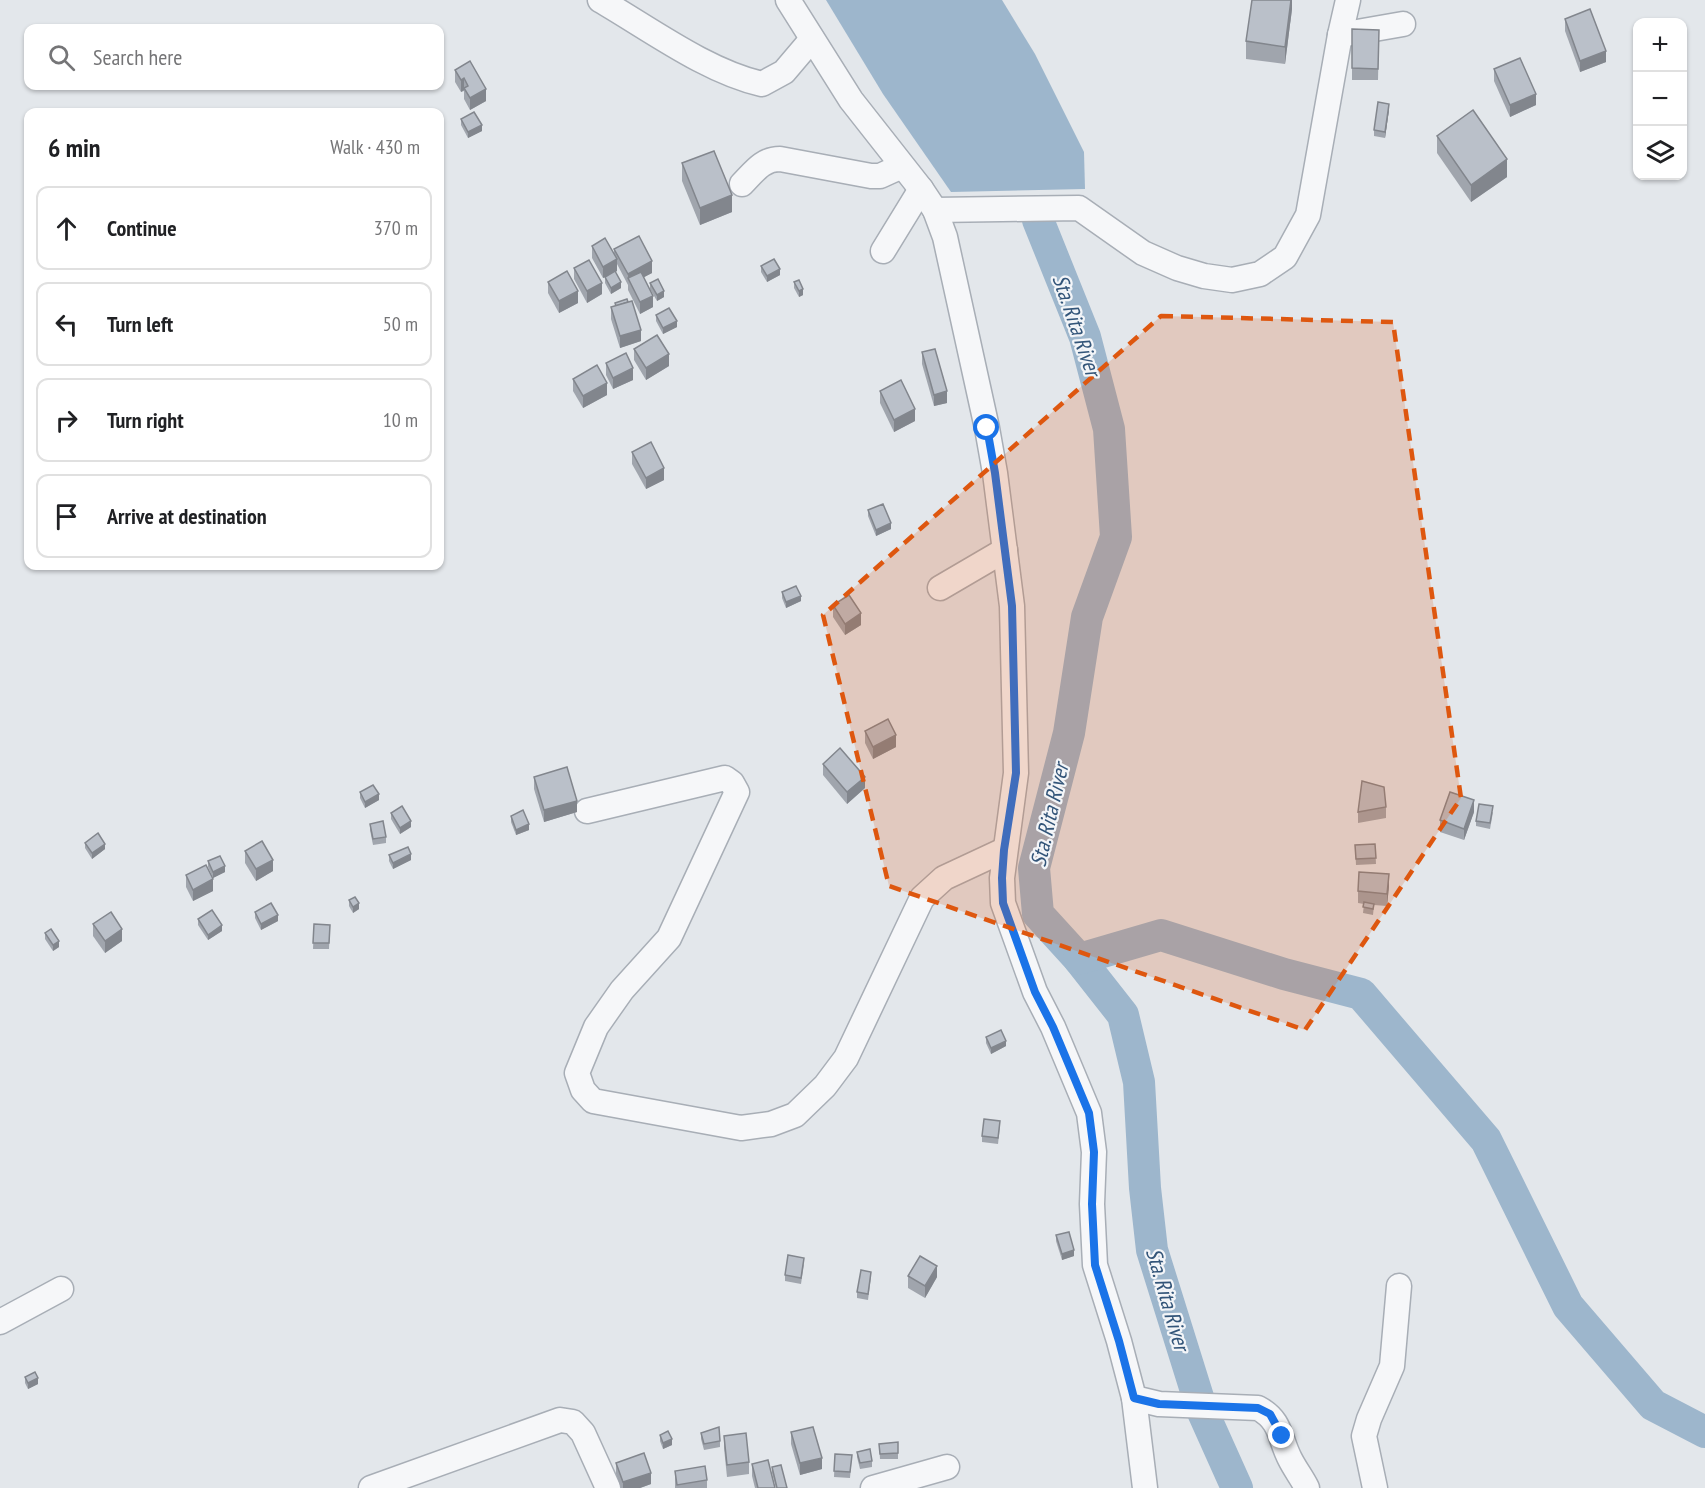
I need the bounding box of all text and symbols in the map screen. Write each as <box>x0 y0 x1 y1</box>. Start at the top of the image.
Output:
map controls <box>1633 18 1687 180</box>
button: + <box>1633 18 1687 72</box>
search box <box>24 24 444 90</box>
icon: search <box>45 41 78 74</box>
text: Search here <box>93 43 182 71</box>
button: − <box>1633 72 1687 126</box>
button: layers <box>1633 126 1687 180</box>
text: 6 min <box>48 131 101 164</box>
text: Walk · 430 m <box>330 134 420 160</box>
icon: ahead <box>50 212 83 245</box>
text: Continue <box>107 214 177 242</box>
text: 370 m <box>374 215 418 241</box>
water label: Sta. Rita River <box>1047 271 1108 382</box>
icon: left <box>50 308 83 341</box>
text: Turn left <box>107 310 173 338</box>
text: 50 m <box>383 311 418 337</box>
icon: right <box>50 404 83 437</box>
text: Turn right <box>107 406 184 434</box>
text: 10 m <box>383 407 418 433</box>
route start <box>973 414 999 440</box>
icon: arrive <box>50 500 83 533</box>
text: Arrive at destination <box>107 502 267 530</box>
water label: Sta. Rita River <box>1024 758 1075 869</box>
water label: Sta. Rita River <box>1140 1245 1197 1356</box>
route end <box>1268 1422 1294 1448</box>

